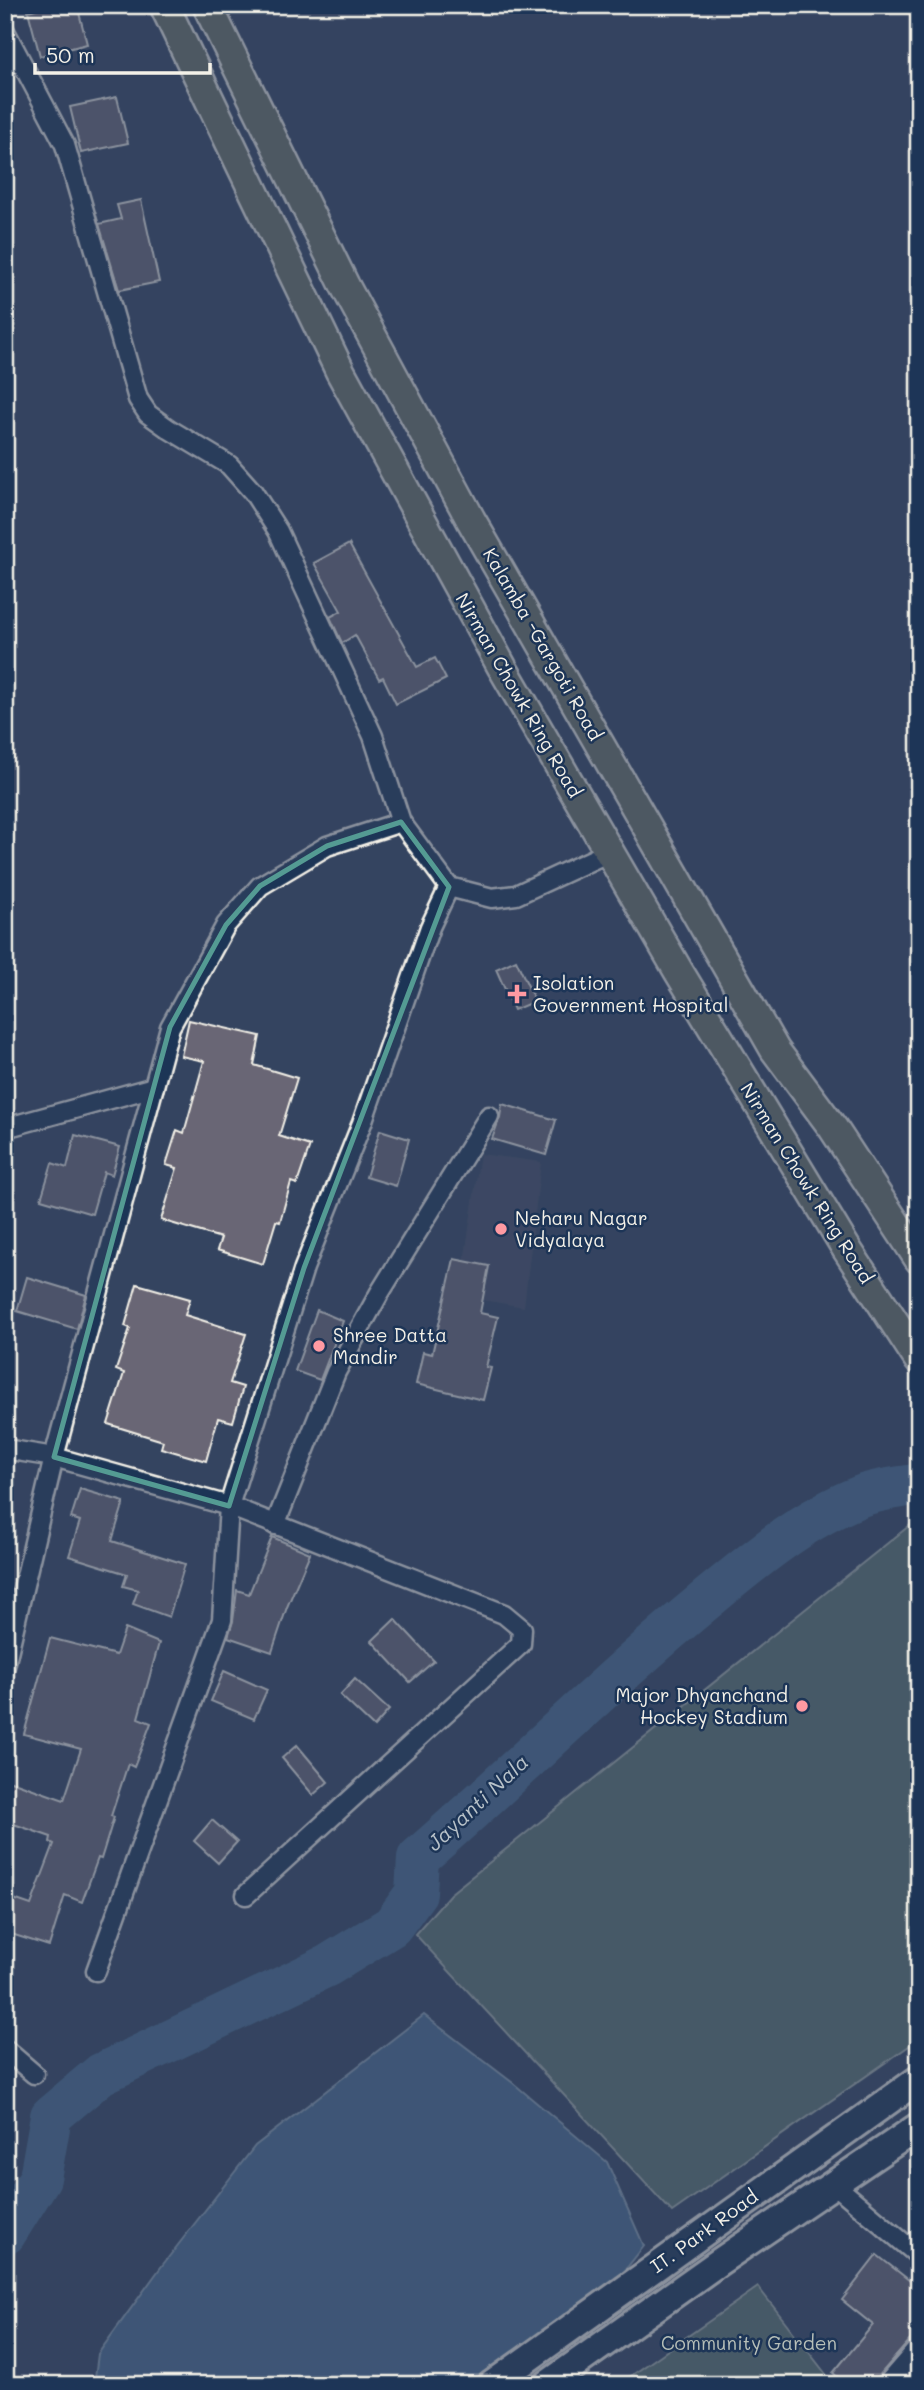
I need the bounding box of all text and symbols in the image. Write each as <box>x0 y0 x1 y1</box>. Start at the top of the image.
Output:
scale bar <box>35 32 210 76</box>
text: 50 m <box>46 41 95 68</box>
street label: Kalamba -Gargoti Road <box>478 543 609 745</box>
street label: Nirman Chowk Ring Road <box>451 588 588 802</box>
place label: Isolation Government Hospital <box>533 970 729 1017</box>
marker: Isolation Government Hospital <box>507 984 527 1004</box>
street label: Nirman Chowk Ring Road <box>735 1078 880 1288</box>
place label: Neharu Nagar Vidyalaya <box>515 1205 648 1252</box>
marker: Neharu Nagar Vidyalaya <box>493 1221 509 1237</box>
place label: Shree Datta Mandir <box>333 1322 447 1369</box>
marker: Shree Datta Mandir <box>311 1338 327 1354</box>
place label: Major Dhyanchand Hockey Stadium <box>615 1682 788 1729</box>
marker: Major Dhyanchand Hockey Stadium <box>794 1698 810 1714</box>
water label: Jayanti Nala <box>420 1748 534 1856</box>
street label: IT. Park Road <box>645 2183 762 2278</box>
park label: Community Garden <box>661 2330 837 2355</box>

